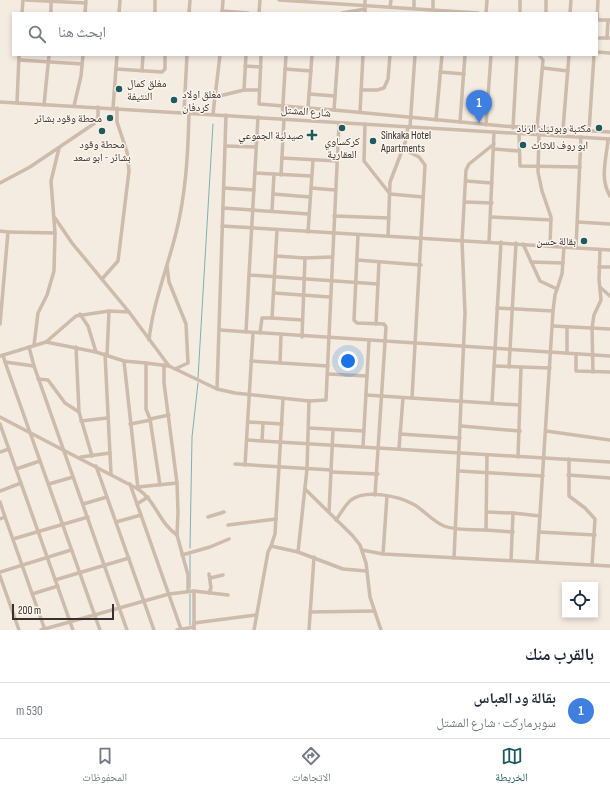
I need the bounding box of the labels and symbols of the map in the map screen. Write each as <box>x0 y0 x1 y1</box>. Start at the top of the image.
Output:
place label: مغلق كمال النتيفة <box>127 77 167 103</box>
marker: مغلق كمال النتيفة <box>114 84 124 94</box>
place label: مغلق اولاد كردفان <box>182 88 221 114</box>
pin: 1 <box>466 90 492 123</box>
marker: مغلق اولاد كردفان <box>169 95 179 105</box>
street label: شارع المشتل <box>281 103 331 120</box>
place label: محطة وقود بشائر <box>33 112 102 125</box>
marker: محطة وقود بشائر <box>105 113 115 123</box>
place label: مكتبة وبوتيك الرناد <box>516 122 591 135</box>
marker: كركساوي العقارية <box>337 123 347 133</box>
marker: مكتبة وبوتيك الرناد <box>594 123 604 133</box>
marker: محطة وقود بشائر - ابو سعد <box>97 126 107 136</box>
place label: صيدلية الجموعي <box>238 129 304 144</box>
place label: Sinkaka Hotel Apartments <box>380 129 431 155</box>
marker: صيدلية الجموعي <box>307 130 317 140</box>
place label: كركساوي العقارية <box>324 135 360 161</box>
marker: Sinkaka Hotel Apartments <box>368 136 378 146</box>
place label: محطة وقود بشائر - ابو سعد <box>73 138 131 164</box>
place label: ابو روف للاثاث <box>531 139 588 152</box>
marker: ابو روف للاثاث <box>518 140 528 150</box>
place label: بقالة حسن <box>536 235 576 248</box>
marker: بقالة حسن <box>579 236 589 246</box>
your location <box>338 351 358 371</box>
scale bar <box>12 602 114 621</box>

